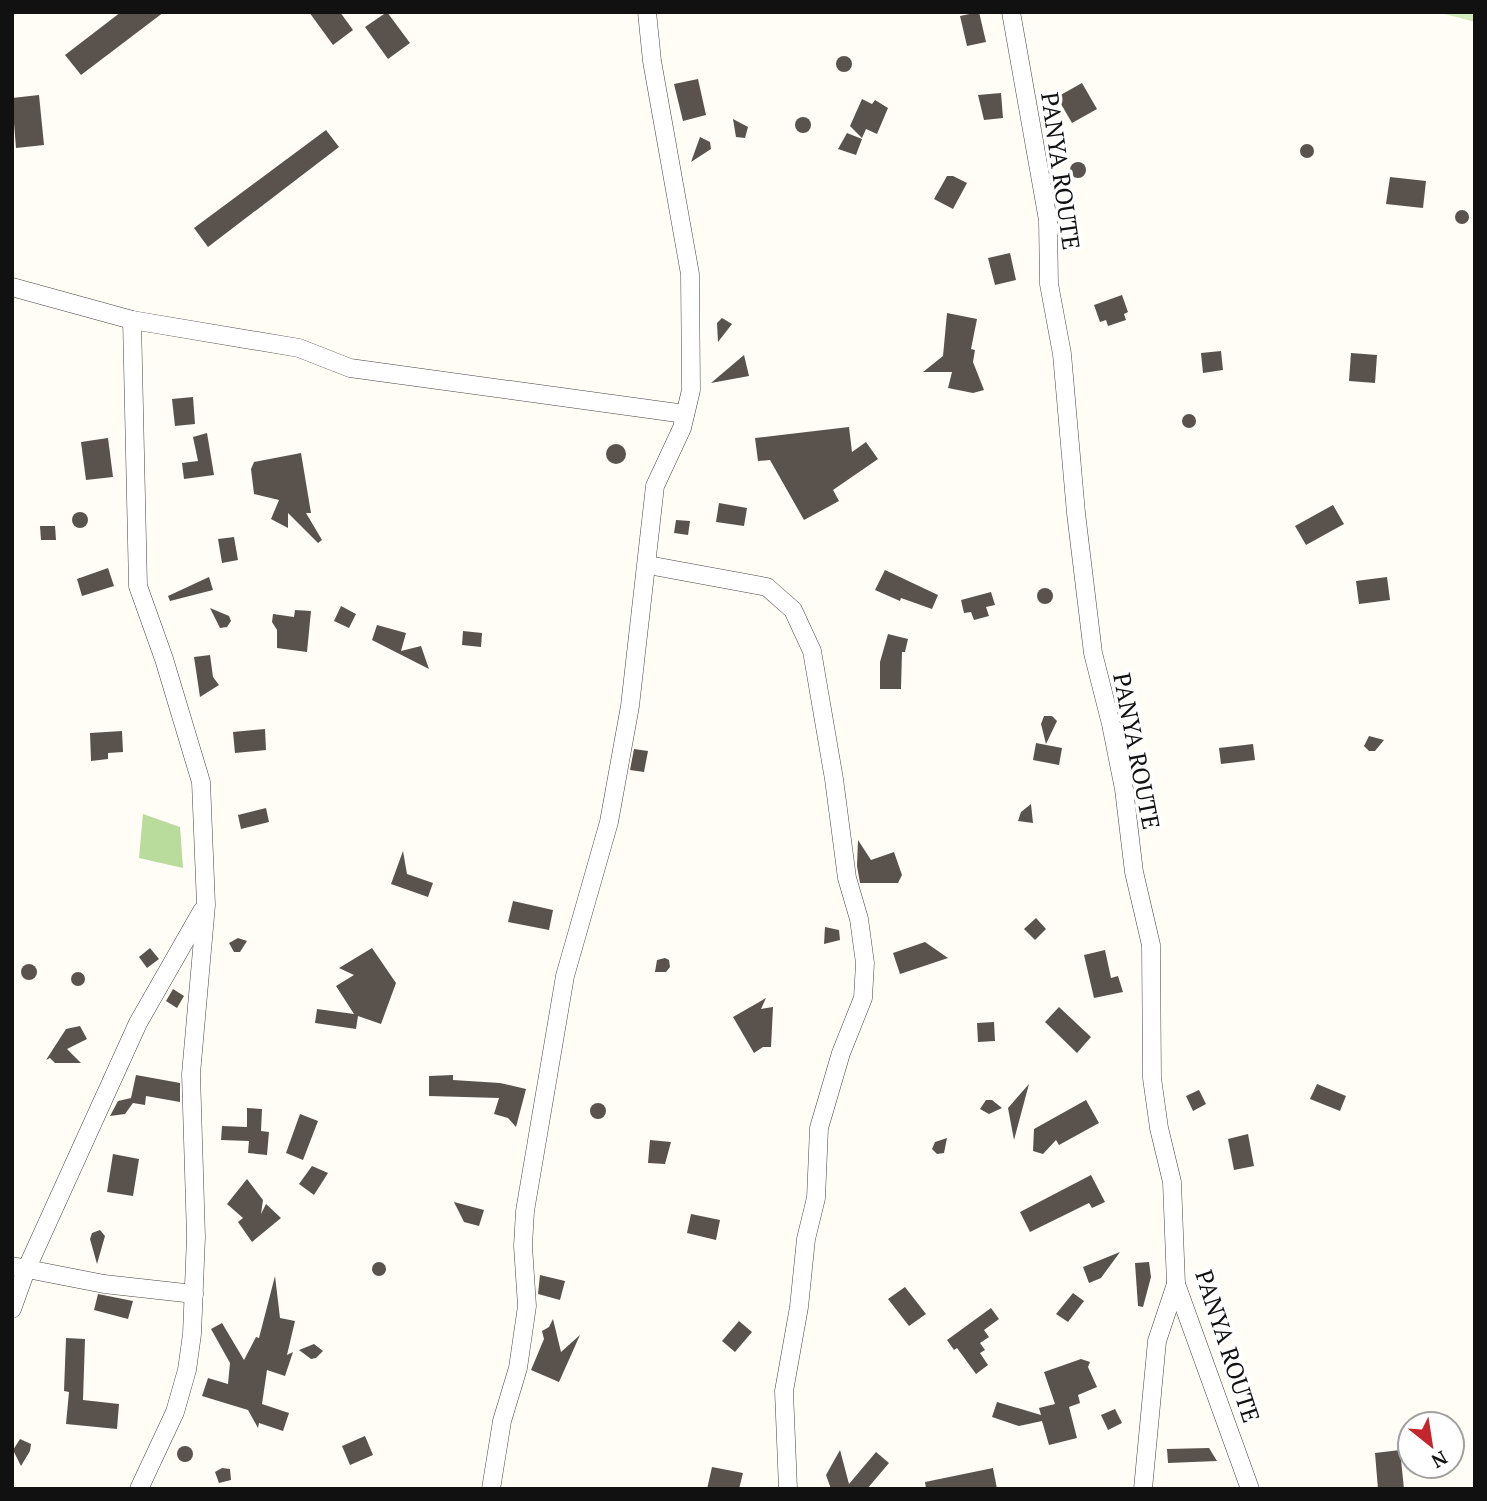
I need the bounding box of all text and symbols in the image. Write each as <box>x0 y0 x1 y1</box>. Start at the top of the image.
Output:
street label: PANYA ROUTE <box>1034 90 1088 252</box>
street label: PANYA ROUTE <box>1106 670 1168 832</box>
street label: PANYA ROUTE <box>1188 1266 1268 1426</box>
north arrow <box>1396 1410 1466 1480</box>
text: N <box>1427 1446 1452 1475</box>

